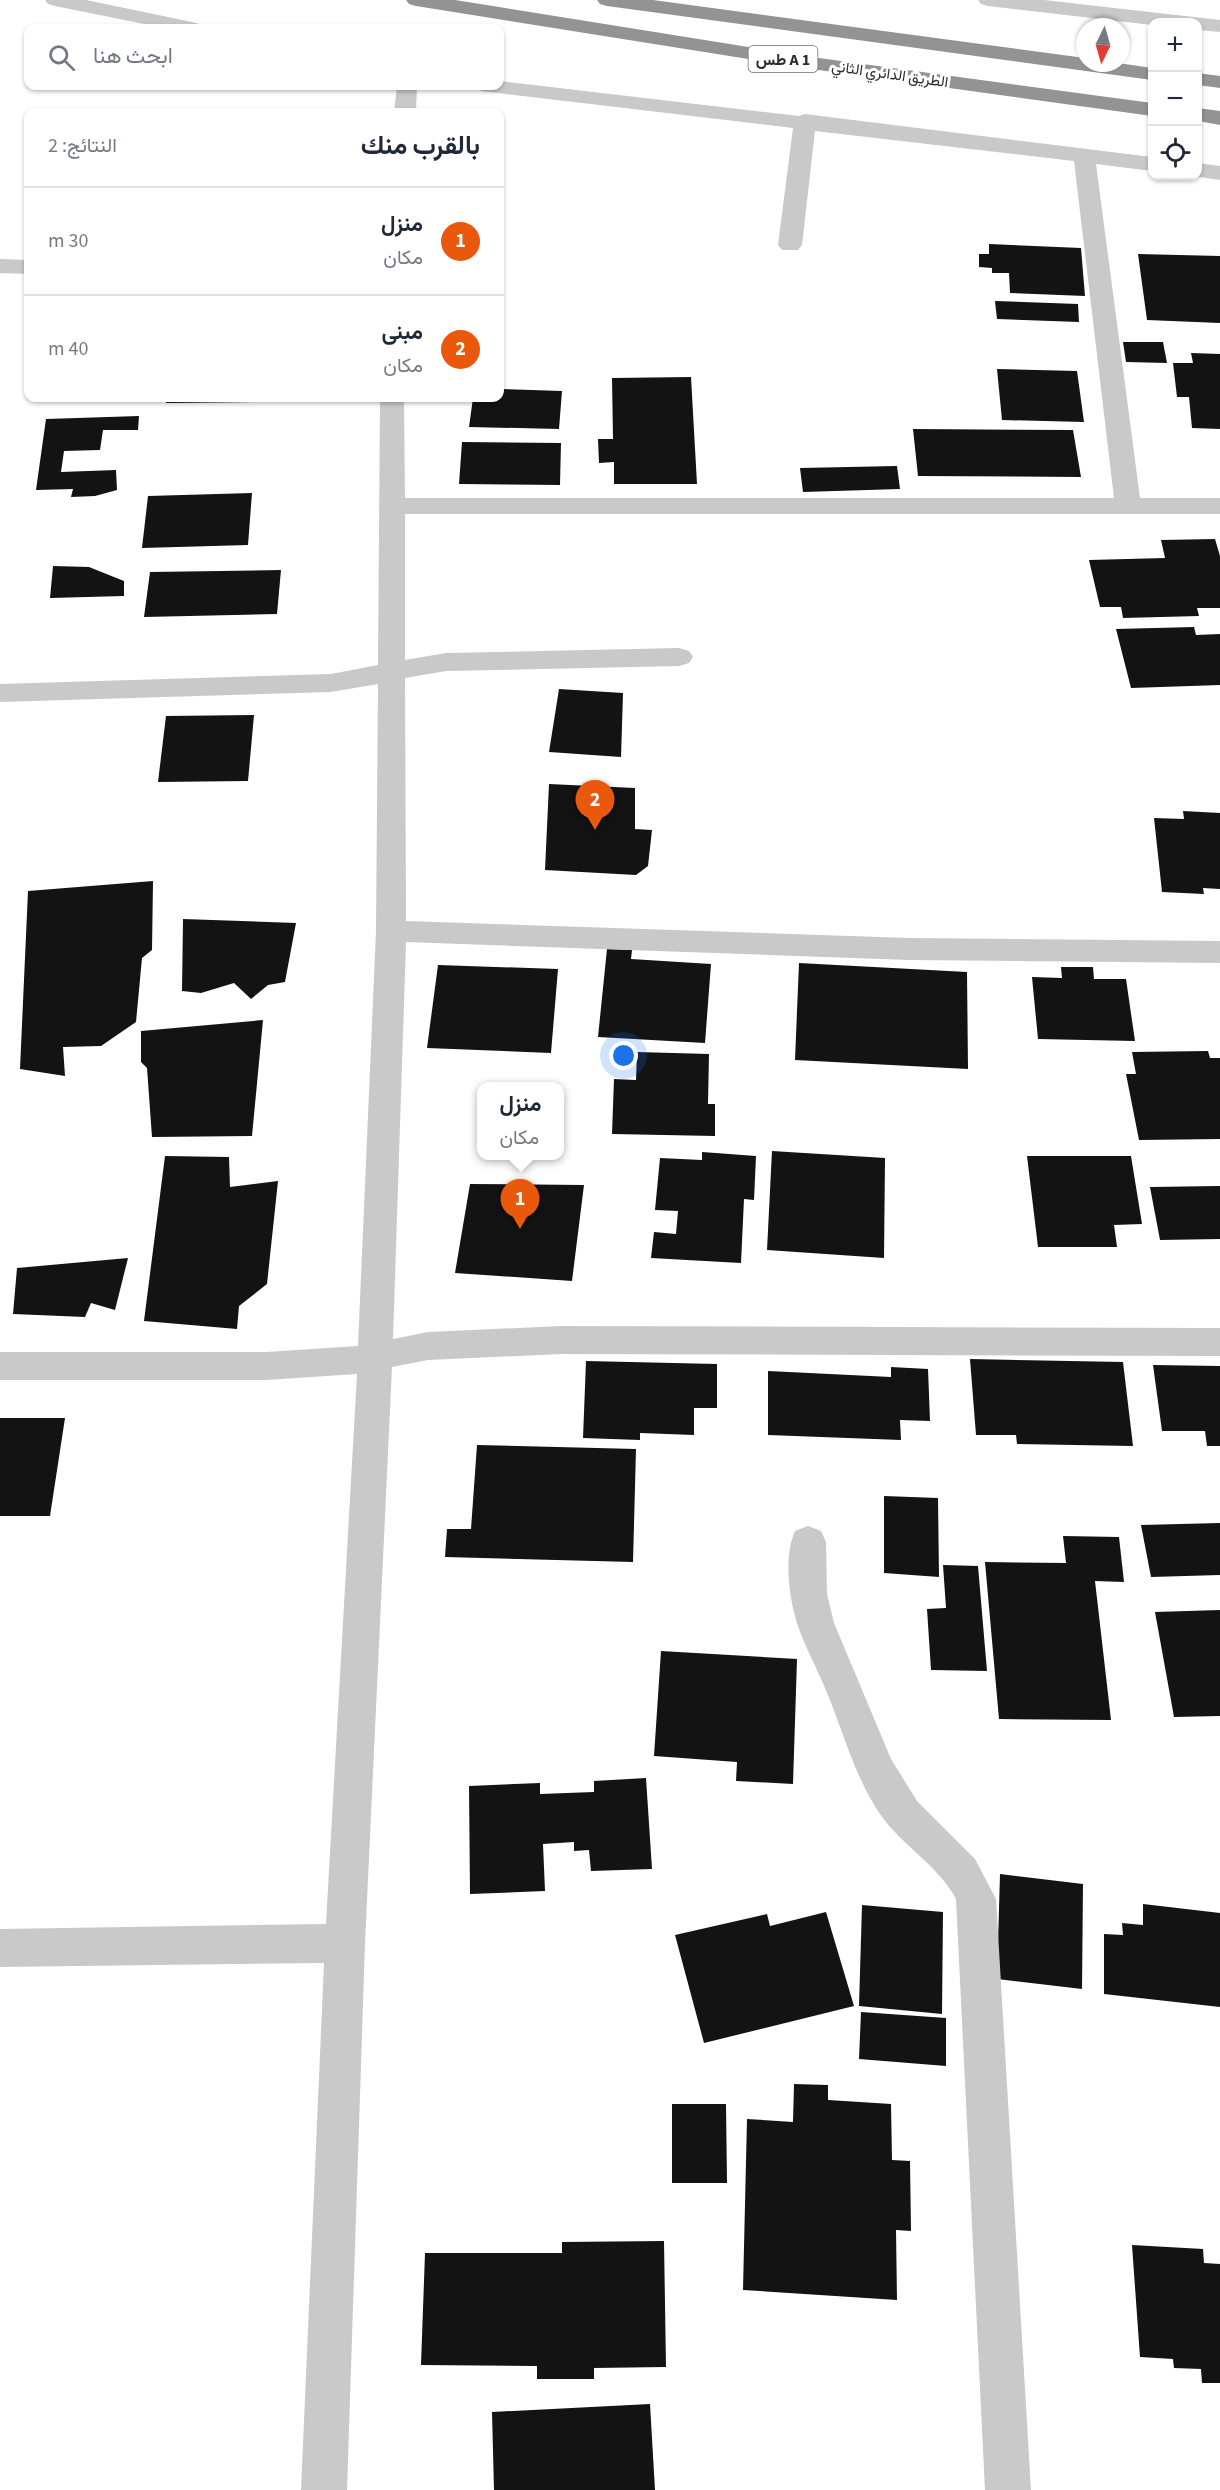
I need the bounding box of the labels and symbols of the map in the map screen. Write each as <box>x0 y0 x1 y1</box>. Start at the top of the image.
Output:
north arrow <box>1076 18 1130 72</box>
road number: طس A 1 <box>748 46 818 72</box>
street label: الطريق الدائري الثاني <box>830 56 950 95</box>
pin: 2 <box>576 780 614 830</box>
your location <box>609 1041 638 1070</box>
pin: 1 <box>500 1180 540 1229</box>

